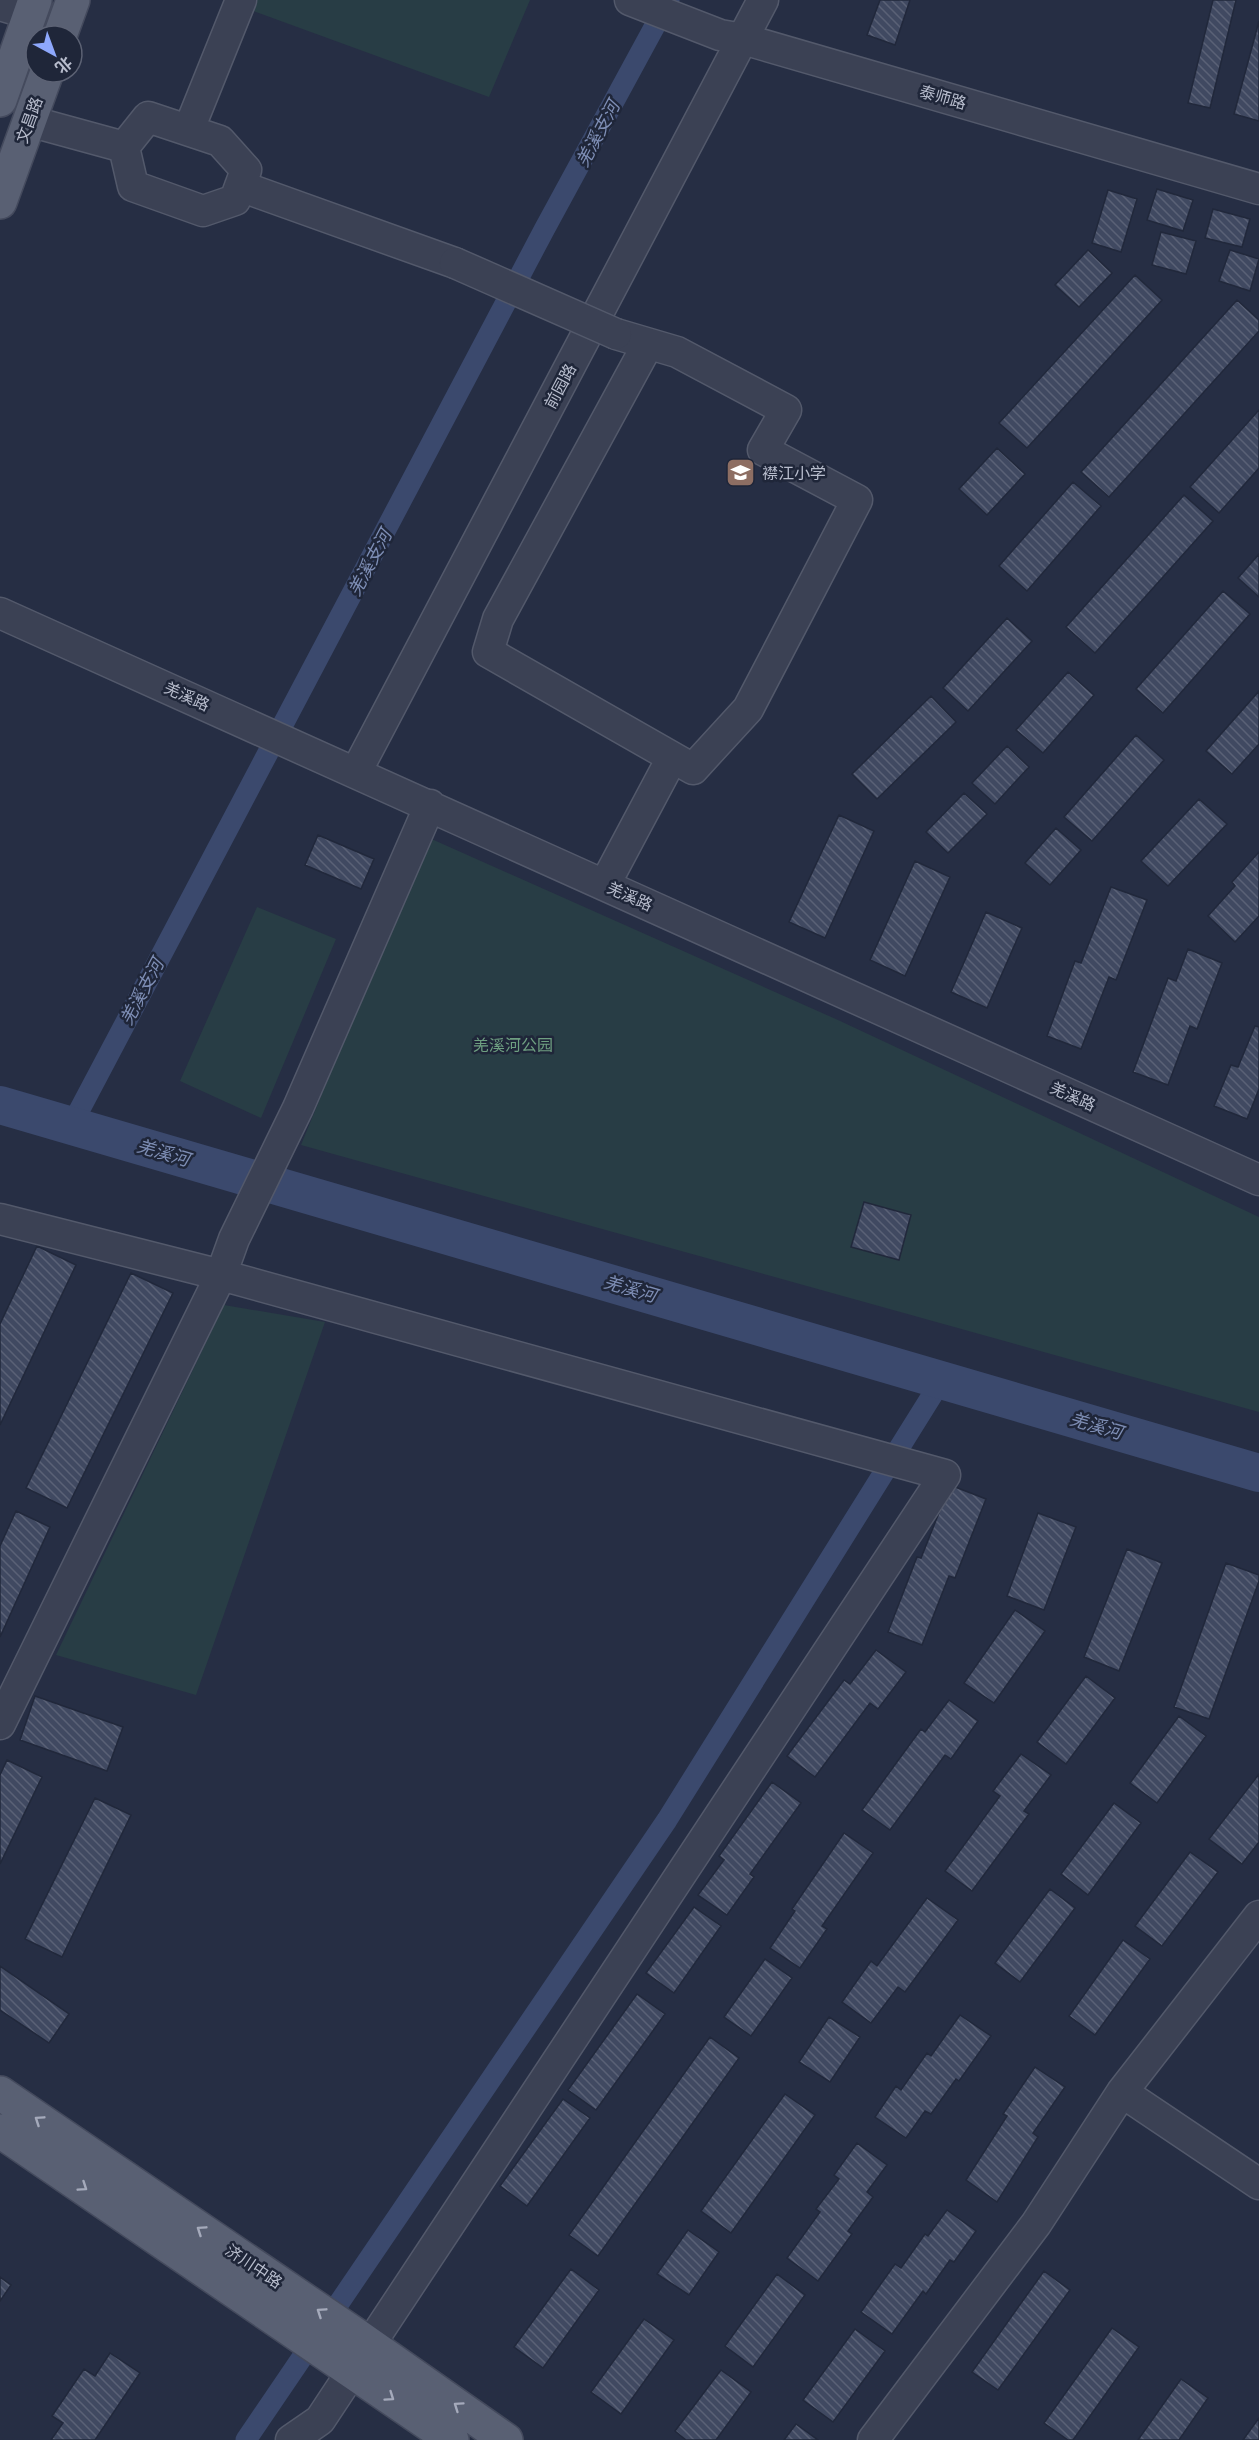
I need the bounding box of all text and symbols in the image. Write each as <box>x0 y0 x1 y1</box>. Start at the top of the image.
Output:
north arrow <box>24 24 84 84</box>
text: 北 <box>50 51 77 79</box>
street label: 泰师路 <box>917 80 969 115</box>
water label: 羌溪支河 <box>570 93 627 171</box>
street label: 文昌路 <box>10 94 48 147</box>
street label: 前园路 <box>539 360 582 413</box>
school or university icon: 襟江小学 <box>725 457 757 489</box>
place label: 襟江小学 <box>762 462 826 485</box>
water label: 羌溪支河 <box>342 522 399 600</box>
street label: 羌溪路 <box>160 676 213 717</box>
street label: 羌溪路 <box>603 876 656 917</box>
water label: 羌溪支河 <box>114 951 171 1029</box>
park label: 羌溪河公园 <box>473 1034 553 1057</box>
street label: 羌溪路 <box>1046 1076 1099 1117</box>
water label: 羌溪河 <box>134 1133 195 1173</box>
water label: 羌溪河 <box>601 1269 662 1309</box>
water label: 羌溪河 <box>1067 1406 1128 1446</box>
one-way arrow <box>35 2116 46 2127</box>
one-way arrow <box>76 2180 87 2191</box>
one-way arrow <box>196 2226 207 2237</box>
street label: 济川中路 <box>221 2239 287 2294</box>
one-way arrow <box>317 2308 328 2319</box>
one-way arrow <box>384 2390 395 2401</box>
one-way arrow <box>454 2402 465 2413</box>

